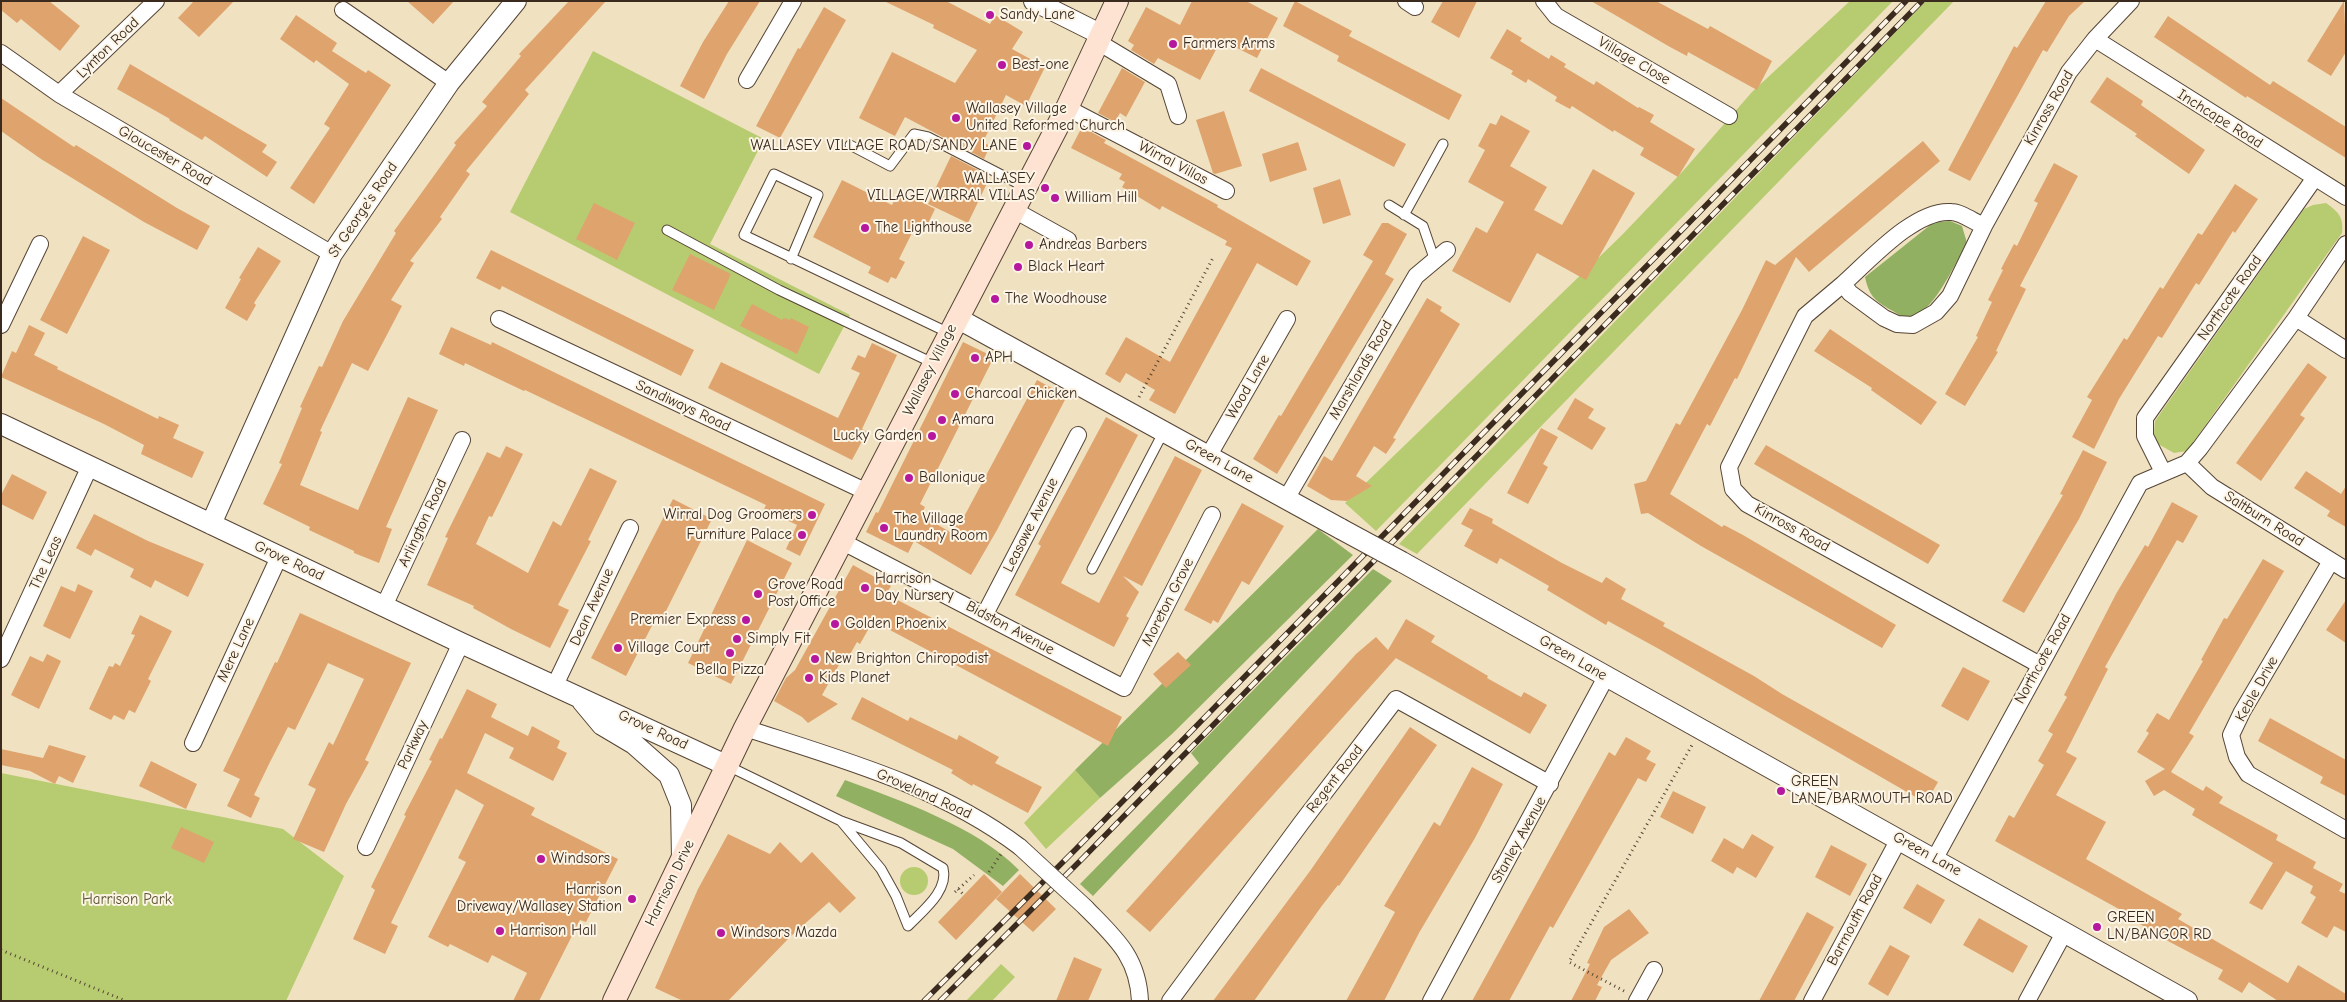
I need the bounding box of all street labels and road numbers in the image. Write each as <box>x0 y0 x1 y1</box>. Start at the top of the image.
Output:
street label: Lynton Road <box>73 14 143 82</box>
street label: Village Close <box>1595 33 1673 89</box>
street label: Kinross Road <box>2020 67 2078 149</box>
street label: Inchcape Road <box>2174 86 2266 152</box>
street label: Gloucester Road <box>115 122 215 190</box>
street label: Wirral Villas <box>1135 137 1211 189</box>
street label: St George's Road <box>324 159 402 261</box>
street label: Northcote Road <box>2194 252 2266 344</box>
street label: Marshlands Road <box>1325 317 1397 423</box>
street label: Wallasey Village <box>899 321 961 419</box>
street label: Wood Lane <box>1222 351 1274 423</box>
street label: Sandiways Road <box>633 376 733 436</box>
street label: Green Lane <box>1182 435 1256 487</box>
street label: Leasowe Avenue <box>1000 475 1062 575</box>
street label: Arlington Road <box>395 476 451 570</box>
street label: Saltburn Road <box>2221 487 2307 551</box>
street label: Kinross Road <box>1751 500 1833 556</box>
street label: The Leas <box>26 533 66 593</box>
street label: Grove Road <box>251 537 327 585</box>
street label: Moreton Grove <box>1138 555 1198 649</box>
street label: Dean Avenue <box>566 565 618 649</box>
street label: Bidston Avenue <box>963 597 1057 659</box>
street label: Northcote Road <box>2011 611 2075 707</box>
street label: Mere Lane <box>213 615 259 685</box>
street label: Green Lane <box>1536 631 1610 685</box>
street label: Keble Drive <box>2232 653 2282 725</box>
street label: Grove Road <box>615 706 691 754</box>
street label: Parkway <box>394 718 432 772</box>
street label: Regent Road <box>1303 741 1367 817</box>
street label: Groveland Road <box>874 765 974 823</box>
street label: Stanley Avenue <box>1488 793 1550 887</box>
street label: Green Lane <box>1890 828 1964 880</box>
street label: Harrison Drive <box>641 837 699 929</box>
street label: Barmouth Road <box>1823 871 1887 969</box>

